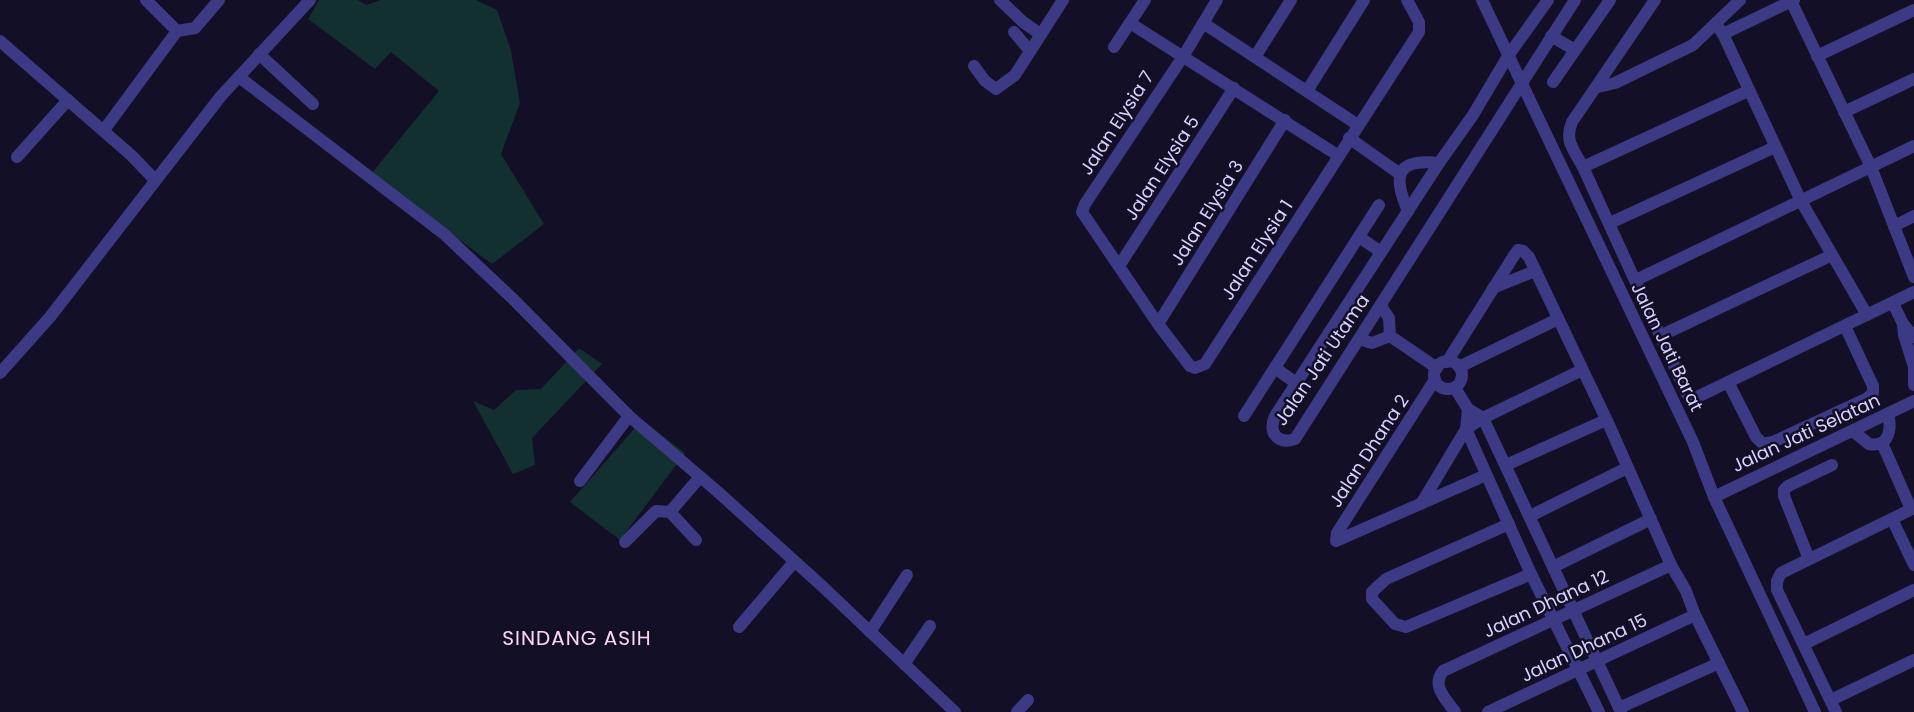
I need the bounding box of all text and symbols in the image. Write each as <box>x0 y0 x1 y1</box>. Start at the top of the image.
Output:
street label: Jalan Elysia 7 <box>1074 66 1160 179</box>
street label: Jalan Elysia 5 <box>1118 110 1205 225</box>
street label: Jalan Elysia 3 <box>1164 155 1249 270</box>
street label: Jalan Elysia 1 <box>1215 195 1298 305</box>
street label: Jalan Jati Barat <box>1625 278 1710 416</box>
street label: Jalan Jati Utama <box>1268 289 1375 430</box>
street label: Jalan Jati Selatan <box>1728 387 1884 478</box>
street label: Jalan Dhana 2 <box>1323 389 1414 512</box>
street label: Jalan Dhana 12 <box>1479 564 1613 644</box>
street label: Jalan Dhana 15 <box>1517 607 1651 688</box>
district label: SINDANG ASIH <box>502 624 652 652</box>

